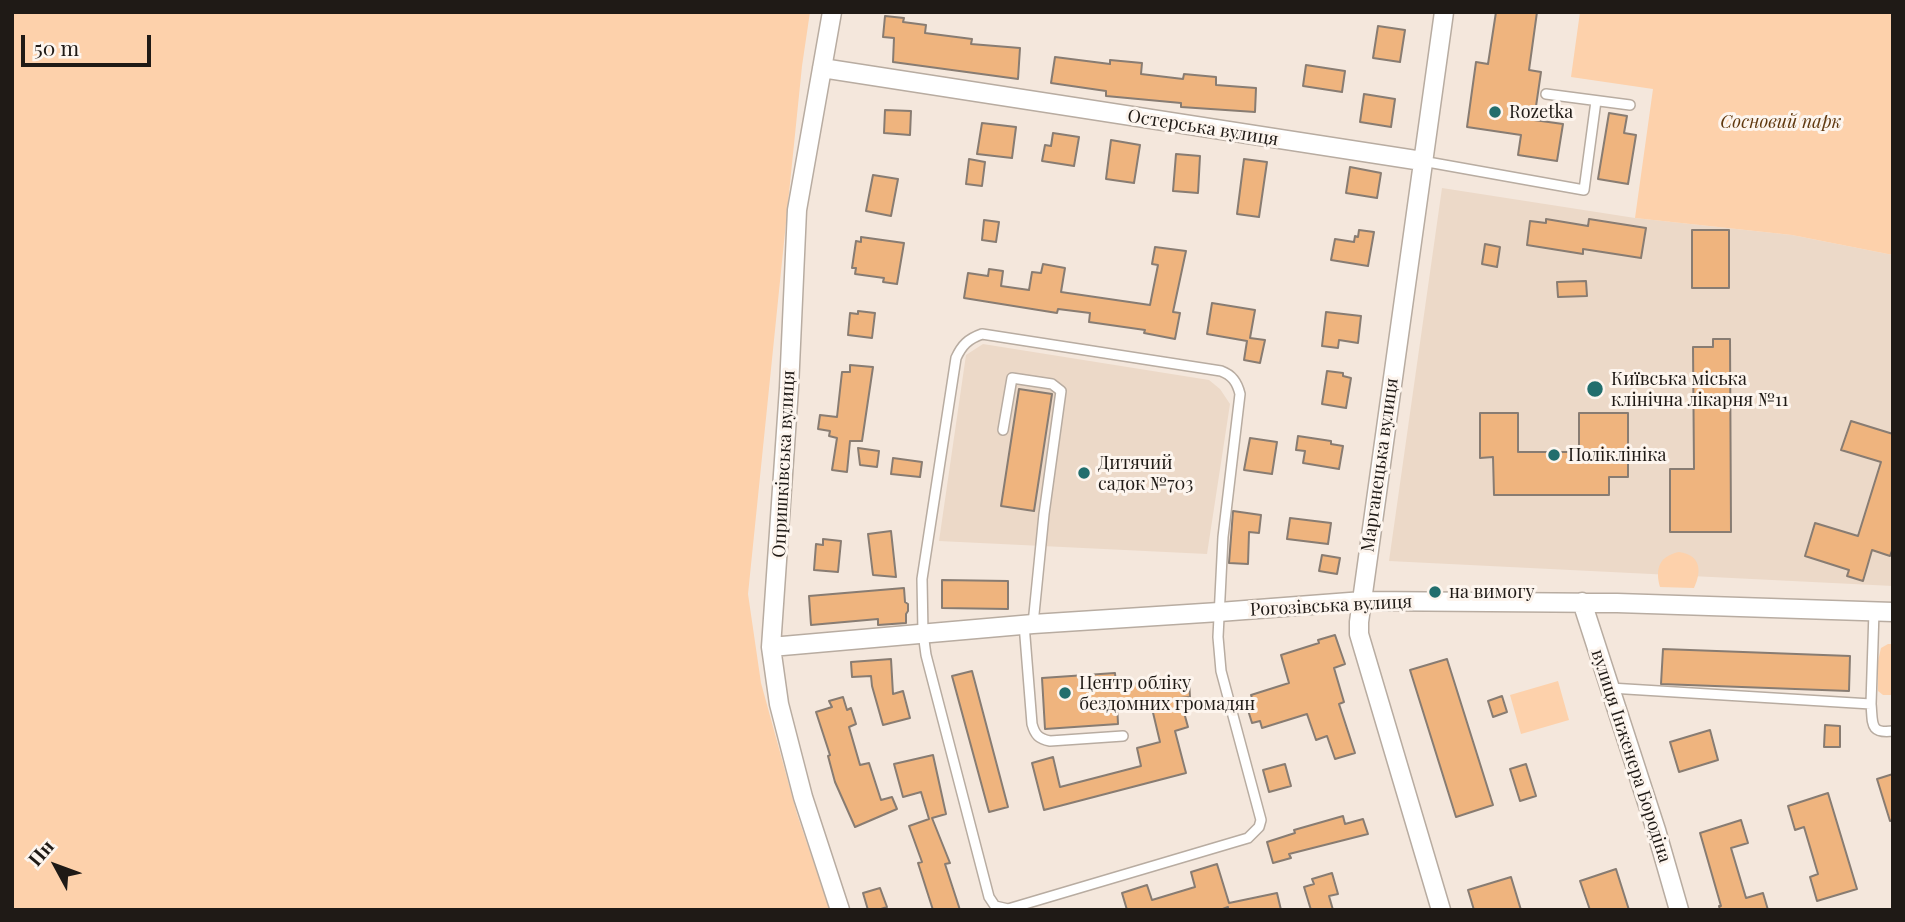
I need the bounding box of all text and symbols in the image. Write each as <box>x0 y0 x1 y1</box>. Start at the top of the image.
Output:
scale bar <box>24 21 154 65</box>
text: 50 m <box>34 33 79 61</box>
place label: Rozetka <box>1509 101 1573 123</box>
marker: Rozetka <box>1487 104 1503 120</box>
street label: Остерська вулиця <box>1126 105 1280 151</box>
park label: Сосновий парк <box>1720 111 1842 133</box>
place label: Київська міська клінічна лікарня №11 <box>1611 368 1788 410</box>
street label: Опришківська вулиця <box>768 370 800 558</box>
street label: Марганецька вулиця <box>1357 377 1403 553</box>
marker: Київська міська клінічна лікарня №11 <box>1585 379 1605 399</box>
place label: Поліклініка <box>1568 444 1667 466</box>
marker: Поліклініка <box>1546 447 1562 463</box>
place label: Дитячий садок №703 <box>1098 452 1193 494</box>
marker: Дитячий садок №703 <box>1076 465 1092 481</box>
place label: на вимогу <box>1449 581 1535 603</box>
marker: на вимогу <box>1427 584 1443 600</box>
street label: Рогозівська вулиця <box>1249 591 1413 621</box>
street label: вулиця Інженера Бородіна <box>1586 647 1676 865</box>
place label: Центр обліку бездомних громадян <box>1079 672 1255 714</box>
marker: Центр обліку бездомних громадян <box>1057 685 1073 701</box>
north arrow <box>21 831 91 901</box>
text: Пн <box>21 833 59 871</box>

